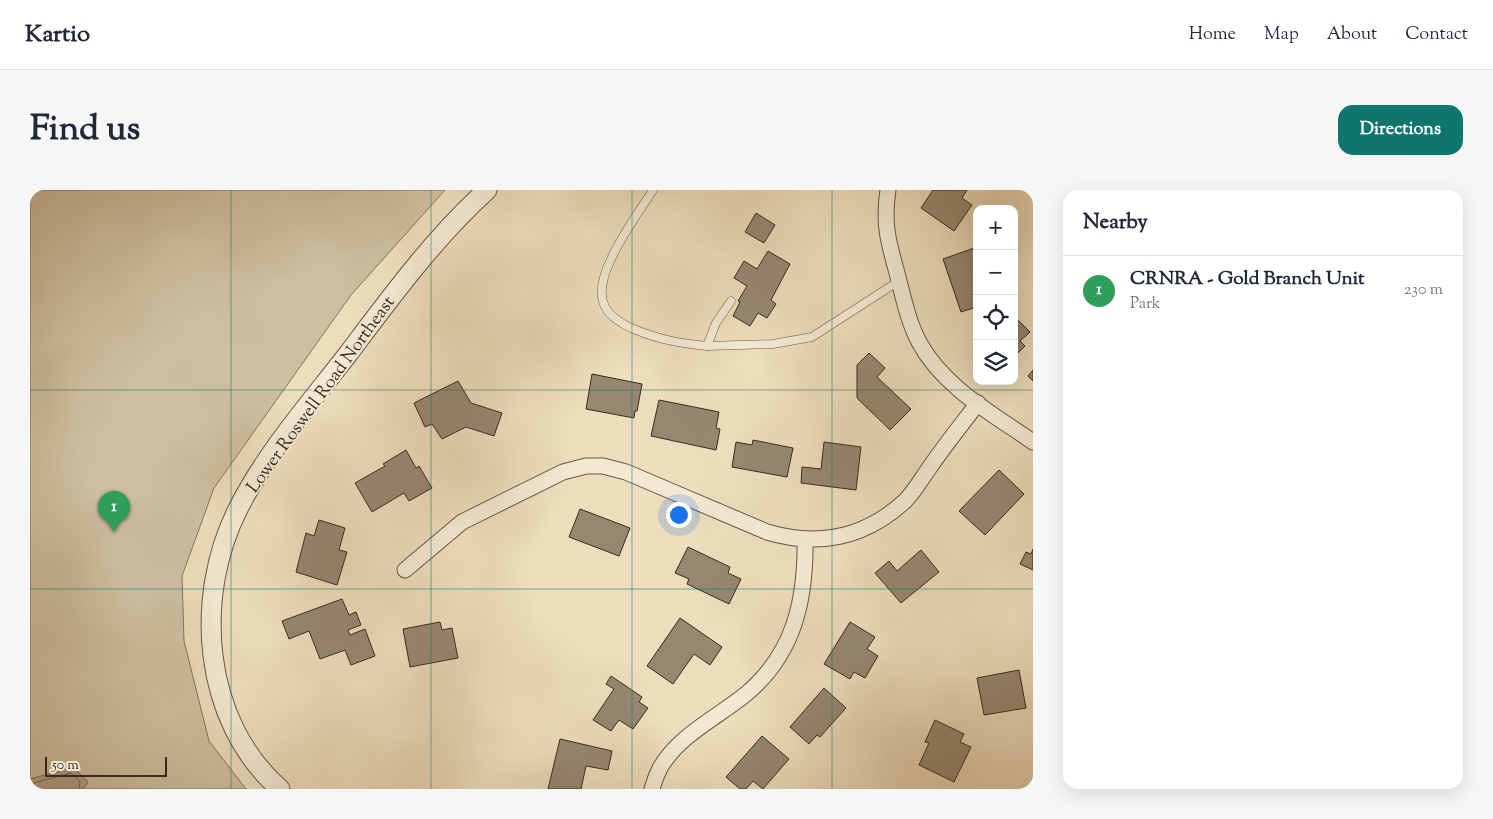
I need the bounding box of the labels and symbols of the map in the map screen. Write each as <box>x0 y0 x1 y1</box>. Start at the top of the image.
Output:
street label: Lower Roswell Road Northeast <box>241 291 402 499</box>
pin: 1 <box>98 491 130 532</box>
your location <box>666 502 692 528</box>
scale bar <box>45 754 168 777</box>

